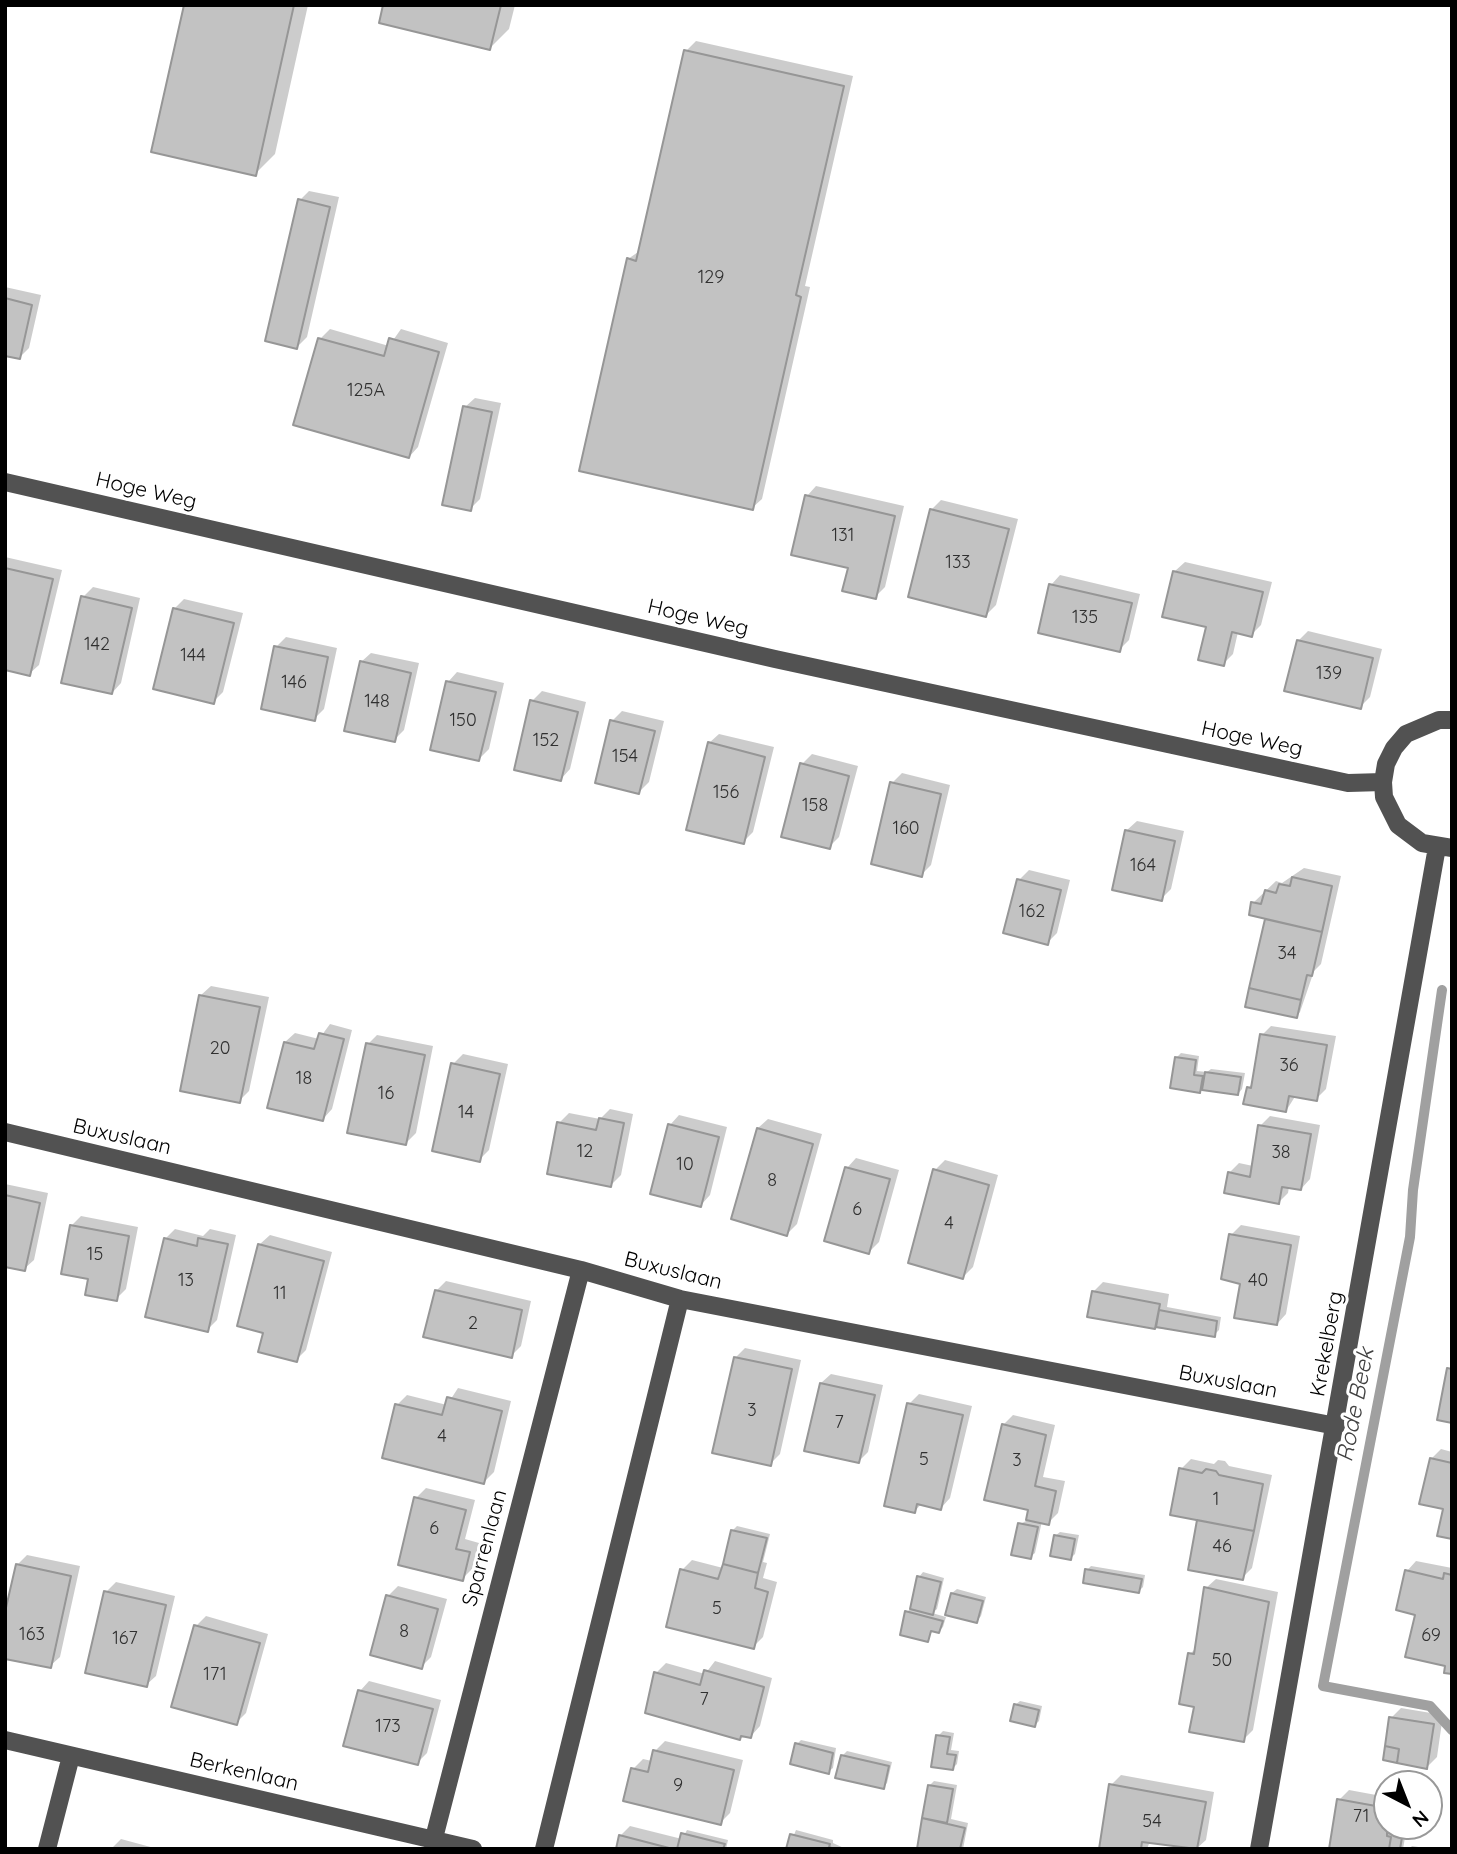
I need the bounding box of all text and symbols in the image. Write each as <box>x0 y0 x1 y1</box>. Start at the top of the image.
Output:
house number: 129 <box>698 267 724 289</box>
house number: 125A <box>347 380 385 402</box>
street label: Hoge Weg <box>93 467 199 515</box>
house number: 131 <box>832 525 854 547</box>
house number: 133 <box>945 552 971 574</box>
street label: Hoge Weg <box>645 594 751 642</box>
house number: 135 <box>1072 607 1098 629</box>
house number: 142 <box>84 634 110 656</box>
house number: 144 <box>180 645 206 667</box>
house number: 139 <box>1316 663 1342 685</box>
house number: 146 <box>281 672 307 694</box>
house number: 148 <box>364 691 390 713</box>
house number: 150 <box>449 710 477 732</box>
street label: Hoge Weg <box>1199 716 1305 762</box>
house number: 152 <box>533 730 559 752</box>
house number: 154 <box>612 746 638 768</box>
house number: 156 <box>713 782 739 804</box>
house number: 158 <box>802 795 828 817</box>
house number: 160 <box>892 818 920 840</box>
house number: 164 <box>1130 855 1156 877</box>
house number: 162 <box>1019 901 1045 923</box>
house number: 34 <box>1278 943 1296 965</box>
house number: 20 <box>210 1038 230 1060</box>
house number: 36 <box>1279 1055 1299 1077</box>
house number: 18 <box>296 1068 312 1090</box>
house number: 16 <box>378 1083 394 1105</box>
house number: 14 <box>458 1102 474 1124</box>
street label: Buxuslaan <box>70 1113 174 1161</box>
house number: 12 <box>577 1141 593 1163</box>
house number: 38 <box>1271 1142 1291 1164</box>
house number: 10 <box>676 1154 694 1176</box>
house number: 8 <box>767 1170 777 1192</box>
house number: 6 <box>852 1199 862 1221</box>
house number: 4 <box>944 1213 954 1235</box>
house number: 15 <box>87 1244 103 1266</box>
street label: Buxuslaan <box>621 1247 725 1295</box>
house number: 13 <box>178 1270 194 1292</box>
house number: 40 <box>1248 1270 1268 1292</box>
house number: 11 <box>273 1283 287 1305</box>
street label: Krekelberg <box>1305 1289 1349 1399</box>
house number: 2 <box>468 1313 478 1335</box>
water label: Rode Beek <box>1331 1346 1381 1464</box>
street label: Buxuslaan <box>1176 1360 1280 1404</box>
house number: 3 <box>747 1400 757 1422</box>
house number: 7 <box>834 1412 844 1434</box>
house number: 4 <box>437 1426 447 1448</box>
house number: 5 <box>919 1449 929 1471</box>
house number: 3 <box>1012 1450 1022 1472</box>
street label: Sparrenlaan <box>457 1487 513 1609</box>
house number: 1 <box>1213 1489 1219 1511</box>
house number: 6 <box>429 1518 439 1540</box>
house number: 46 <box>1212 1536 1232 1558</box>
house number: 5 <box>712 1598 722 1620</box>
house number: 8 <box>399 1621 409 1643</box>
house number: 163 <box>19 1624 45 1646</box>
house number: 69 <box>1421 1625 1441 1647</box>
house number: 167 <box>112 1628 138 1650</box>
house number: 50 <box>1212 1650 1232 1672</box>
house number: 171 <box>203 1664 227 1686</box>
house number: 7 <box>699 1689 709 1711</box>
house number: 173 <box>375 1716 401 1738</box>
street label: Berkenlaan <box>187 1747 301 1797</box>
north arrow <box>1373 1770 1443 1840</box>
house number: 9 <box>673 1775 683 1797</box>
house number: 71 <box>1353 1806 1369 1828</box>
text: N <box>1407 1806 1434 1833</box>
house number: 54 <box>1142 1811 1162 1833</box>

